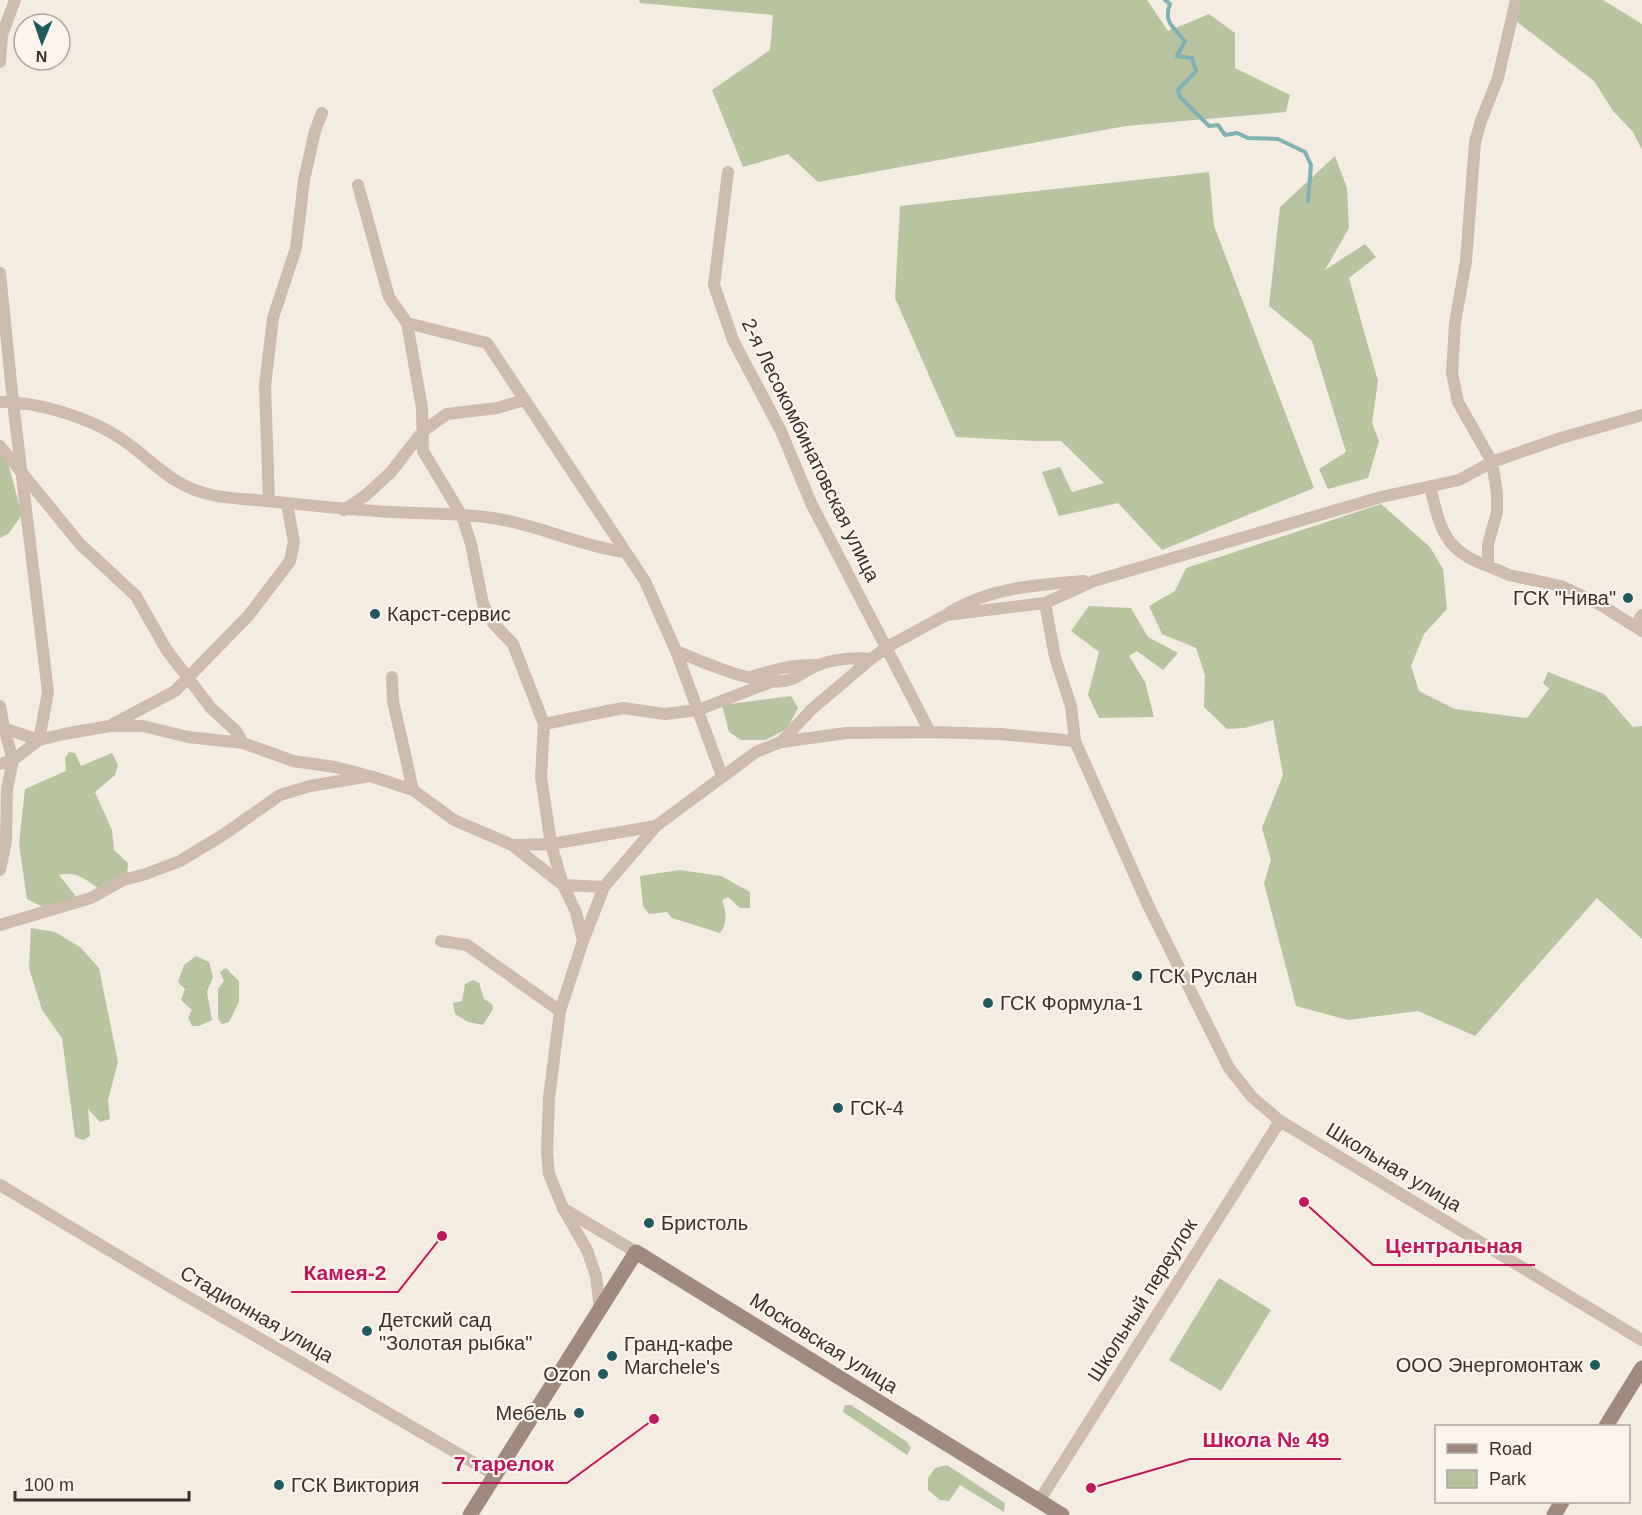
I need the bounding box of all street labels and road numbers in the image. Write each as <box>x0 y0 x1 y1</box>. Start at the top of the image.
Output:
street label: 2-я Лесокомбинатовская улица <box>738 315 885 586</box>
street label: Школьная улица <box>1322 1118 1466 1216</box>
street label: Школьный переулок <box>1083 1214 1201 1385</box>
street label: Стадионная улица <box>177 1261 338 1367</box>
street label: Московская улица <box>746 1289 903 1398</box>

